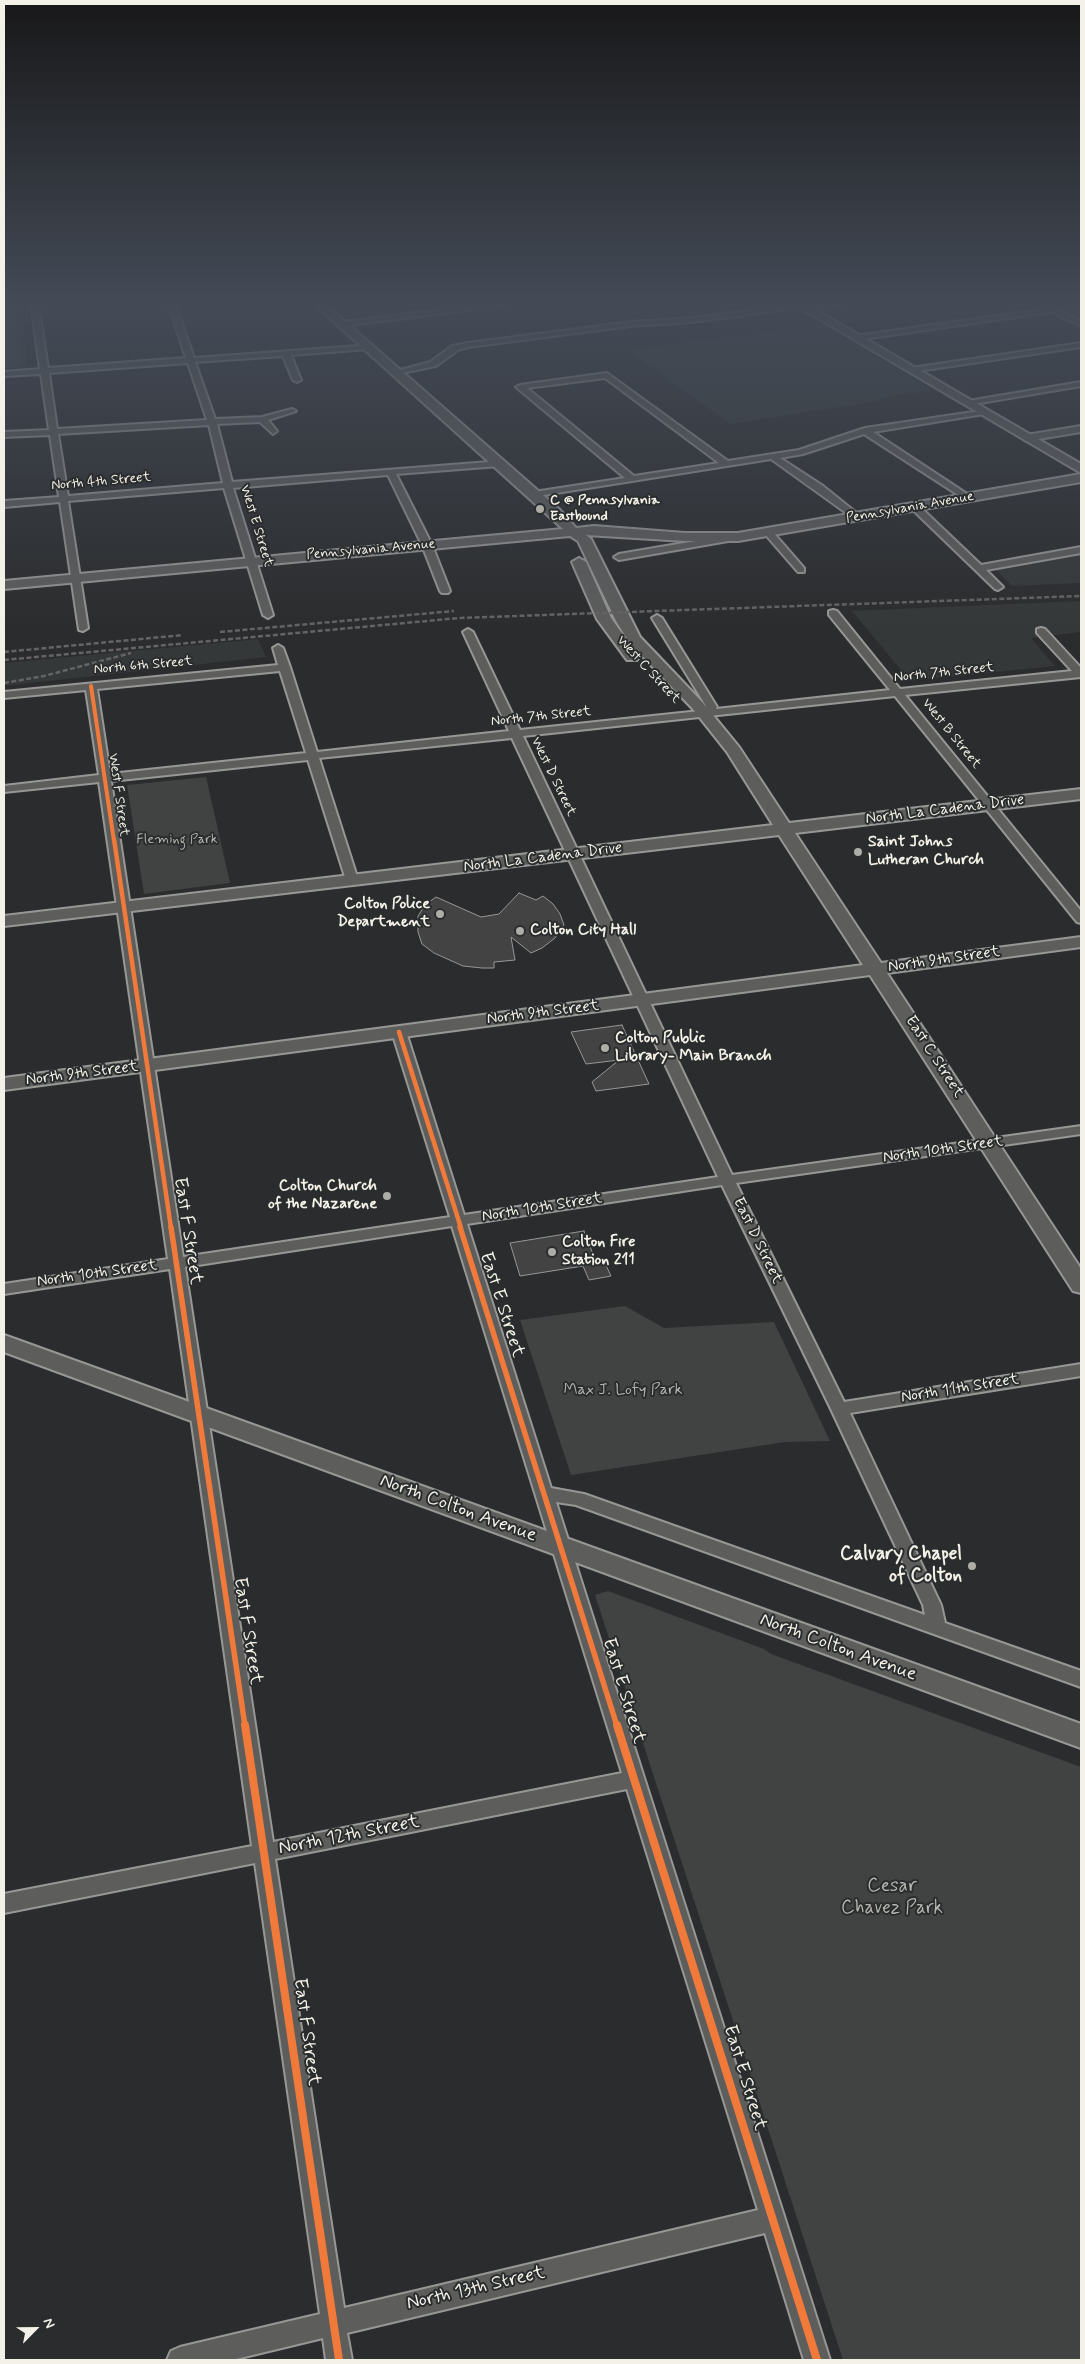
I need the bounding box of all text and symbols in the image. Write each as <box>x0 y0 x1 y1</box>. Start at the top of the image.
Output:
street label: North 4th Street <box>50 469 152 495</box>
street label: West E Street <box>236 483 276 569</box>
street label: Pennsylvania Avenue <box>845 488 975 528</box>
place label: C @ Pennsylvania Eastbound <box>550 493 660 526</box>
marker: C @ Pennsylvania Eastbound <box>534 503 546 515</box>
street label: Pennsylvania Avenue <box>306 536 436 564</box>
street label: West C Street <box>612 633 684 707</box>
street label: North 6th Street <box>93 653 193 679</box>
street label: North 7th Street <box>893 659 995 687</box>
street label: West B Street <box>918 696 984 772</box>
street label: North 7th Street <box>490 703 592 731</box>
street label: West D Street <box>527 735 579 819</box>
street label: West F Street <box>104 752 132 838</box>
street label: North La Cadena Drive <box>864 791 1026 829</box>
park label: Fleming Park <box>136 832 218 848</box>
place label: Saint Johns Lutheran Church <box>868 833 984 871</box>
street label: North La Cadena Drive <box>462 839 624 877</box>
marker: Saint Johns Lutheran Church <box>852 846 864 858</box>
place label: Colton Police Department <box>337 895 430 933</box>
marker: Colton Police Department <box>434 908 446 920</box>
place label: Colton City Hall <box>530 921 636 941</box>
marker: Colton City Hall <box>514 925 526 937</box>
street label: North 9th Street <box>887 943 1001 977</box>
street label: North 9th Street <box>486 997 600 1029</box>
street label: East C Street <box>900 1012 968 1102</box>
place label: Colton Public Library- Main Branch <box>615 1029 772 1067</box>
marker: Colton Public Library- Main Branch <box>599 1042 611 1054</box>
street label: North 9th Street <box>25 1058 139 1090</box>
street label: North 10th Street <box>882 1132 1004 1168</box>
street label: East F Street <box>167 1176 207 1286</box>
place label: Colton Church of the Nazarene <box>268 1177 377 1215</box>
street label: North 10th Street <box>481 1189 603 1227</box>
marker: Colton Church of the Nazarene <box>381 1190 393 1202</box>
street label: East D Street <box>728 1195 786 1287</box>
place label: Colton Fire Station 211 <box>562 1233 636 1271</box>
marker: Colton Fire Station 211 <box>546 1246 558 1258</box>
street label: East E Street <box>473 1250 529 1360</box>
street label: North 10th Street <box>36 1256 158 1292</box>
street label: North 11th Street <box>900 1370 1020 1408</box>
park label: Max J. Lofy Park <box>564 1381 682 1401</box>
street label: North Colton Avenue <box>376 1470 540 1548</box>
place label: Calvary Chapel of Colton <box>840 1544 962 1588</box>
marker: Calvary Chapel of Colton <box>966 1560 978 1572</box>
street label: East F Street <box>227 1576 267 1686</box>
street label: North Colton Avenue <box>756 1609 920 1687</box>
street label: East E Street <box>596 1635 650 1747</box>
street label: North 12th Street <box>277 1811 421 1861</box>
park label: Cesar Chavez Park <box>841 1876 943 1920</box>
street label: East F Street <box>287 1977 325 2087</box>
street label: East E Street <box>717 2022 771 2134</box>
street label: North 13th Street <box>405 2262 547 2316</box>
north arrow <box>10 2304 60 2354</box>
text: N <box>39 2315 59 2331</box>

